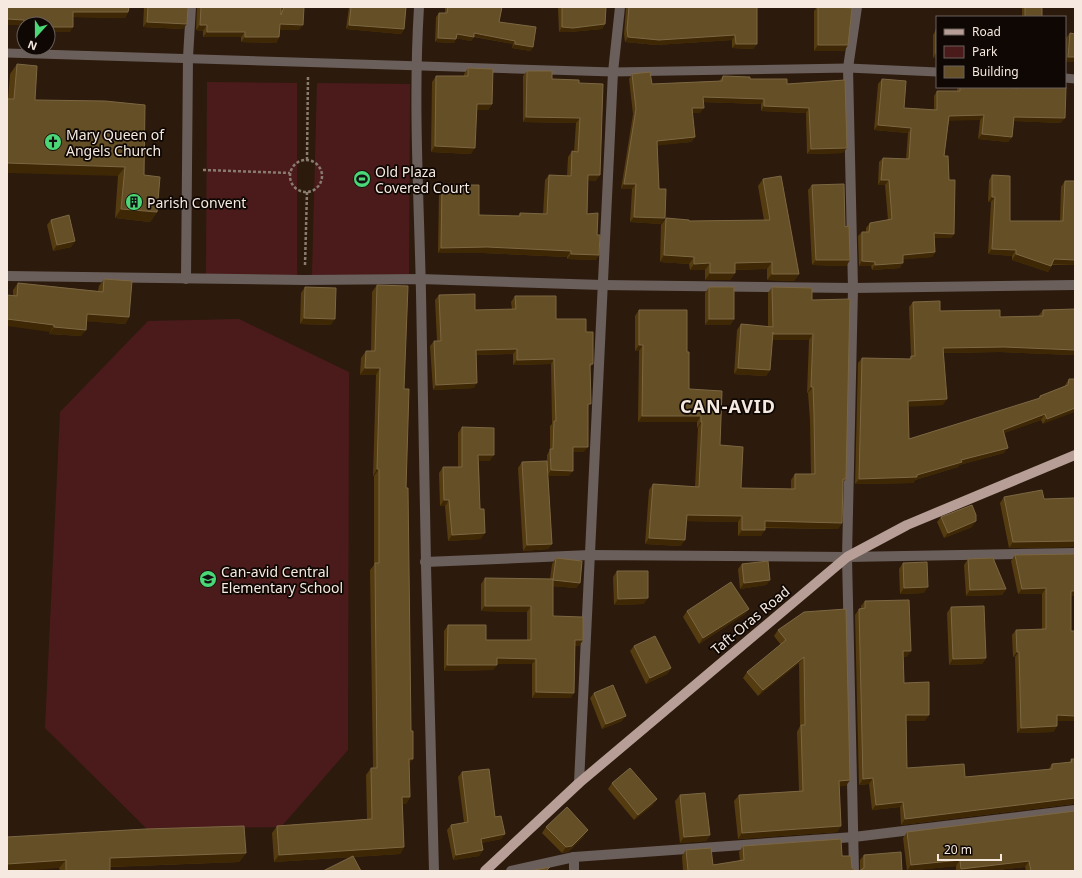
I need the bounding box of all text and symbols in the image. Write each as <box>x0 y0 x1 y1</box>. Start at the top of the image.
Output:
north arrow <box>16 16 56 56</box>
legend <box>936 16 1066 88</box>
text: Road <box>972 23 1001 40</box>
text: N <box>25 37 39 54</box>
text: Park <box>972 43 998 60</box>
text: Building <box>972 63 1019 80</box>
place label: Mary Queen of Angels Church <box>66 125 165 160</box>
church icon: Mary Queen of Angels Church <box>43 132 63 152</box>
place label: Old Plaza Covered Court <box>375 162 470 197</box>
sports icon: Old Plaza Covered Court <box>352 169 372 189</box>
building icon: Parish Convent <box>124 192 144 212</box>
place label: Parish Convent <box>147 193 246 212</box>
district label: CAN-AVID <box>680 394 776 418</box>
place label: Can-avid Central Elementary School <box>221 562 343 597</box>
school or university icon: Can-avid Central Elementary School <box>198 569 218 589</box>
street label: Taft-Oras Road <box>707 581 793 659</box>
scale bar <box>938 836 1001 862</box>
text: 20 m <box>944 841 972 858</box>

